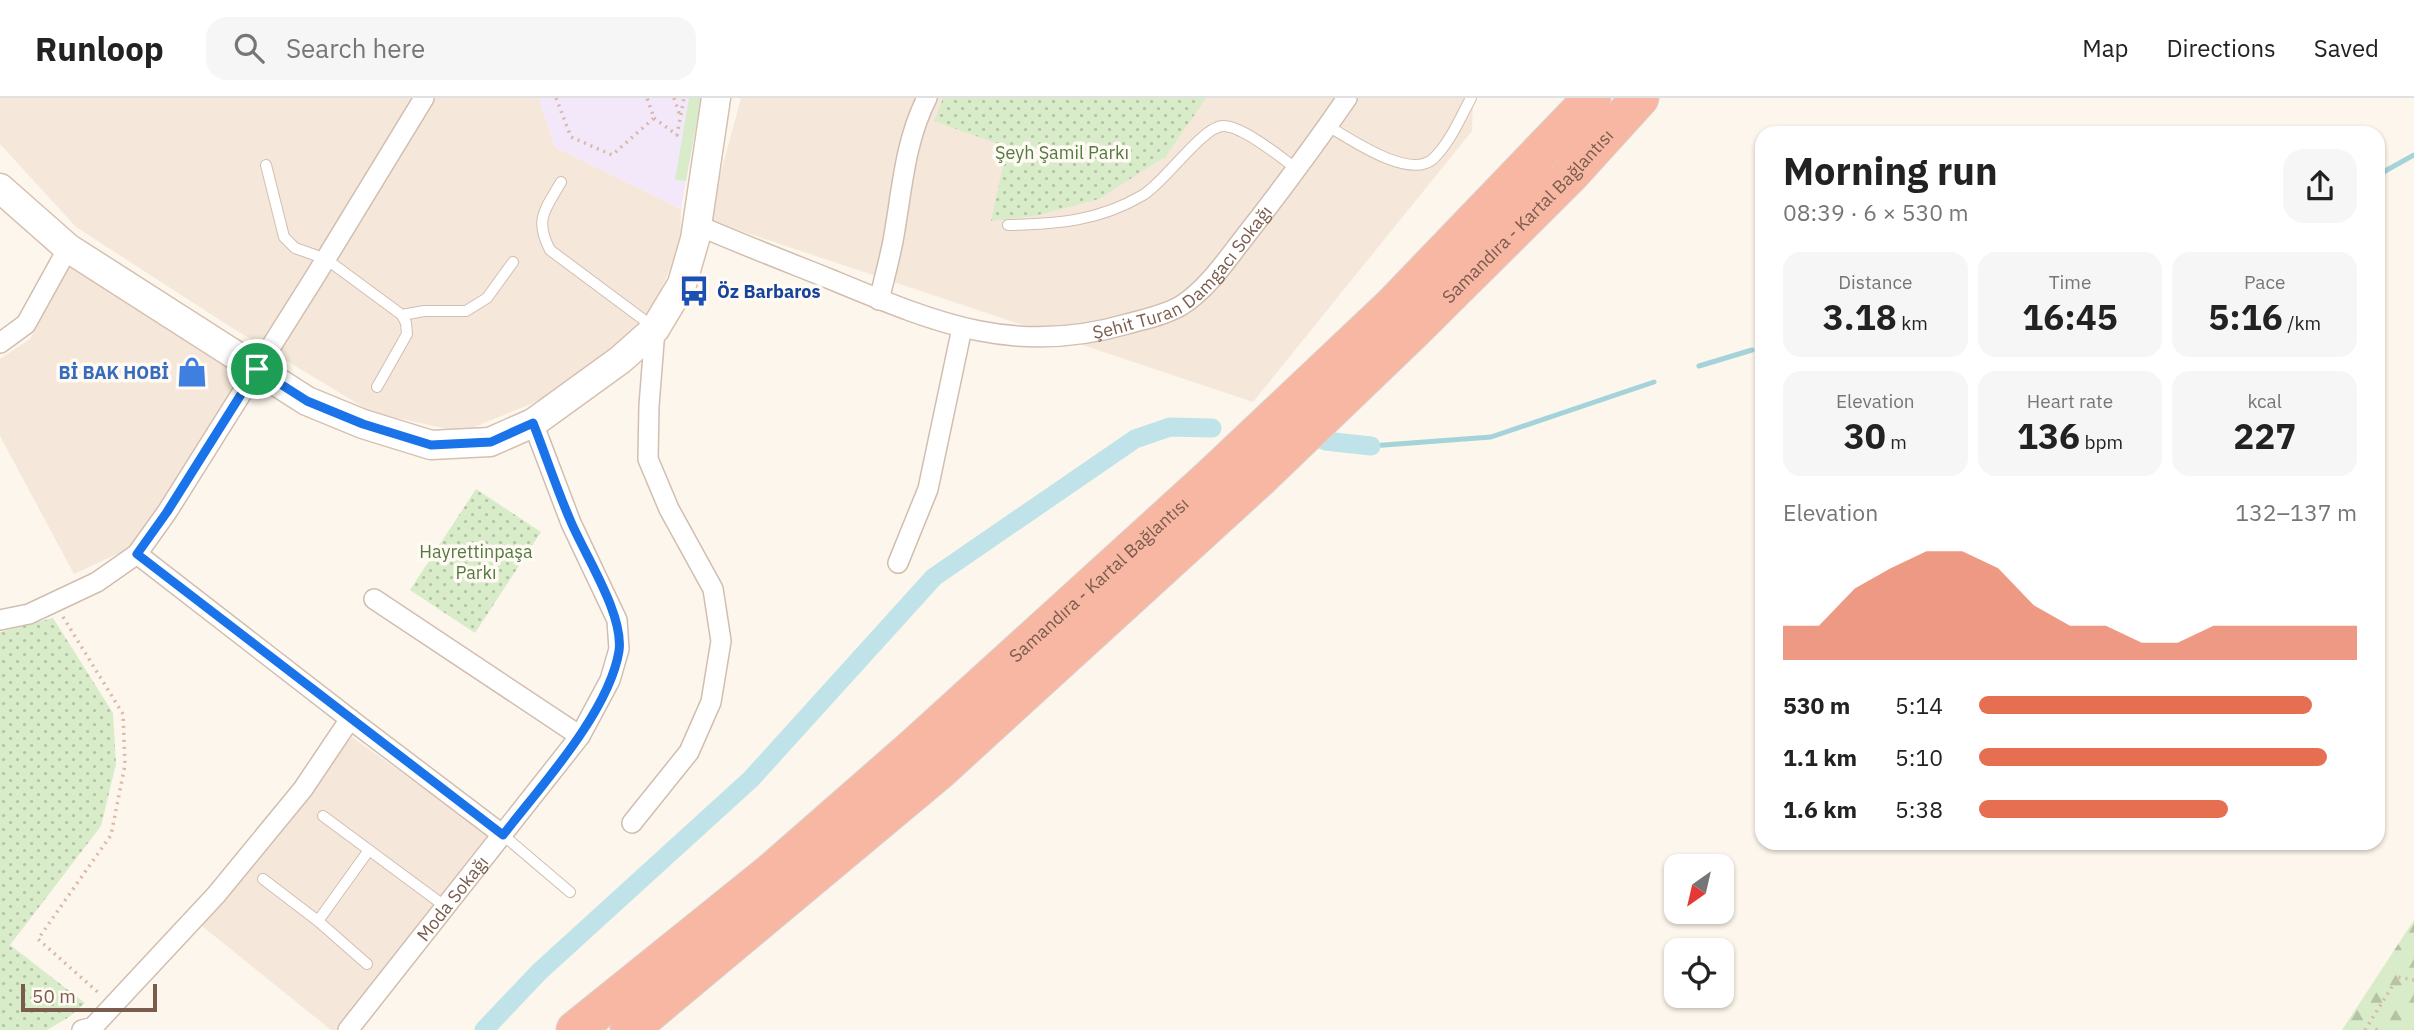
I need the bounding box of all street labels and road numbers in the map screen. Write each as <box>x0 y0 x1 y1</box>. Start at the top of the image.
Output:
street label: Samandıra - Kartal Bağlantısı <box>1437 124 1618 308</box>
street label: Şehit Turan Damgacı Sokağı <box>1090 200 1277 343</box>
street label: Samandıra - Kartal Bağlantısı <box>1004 492 1193 667</box>
street label: Moda Sokağı <box>411 851 493 946</box>

